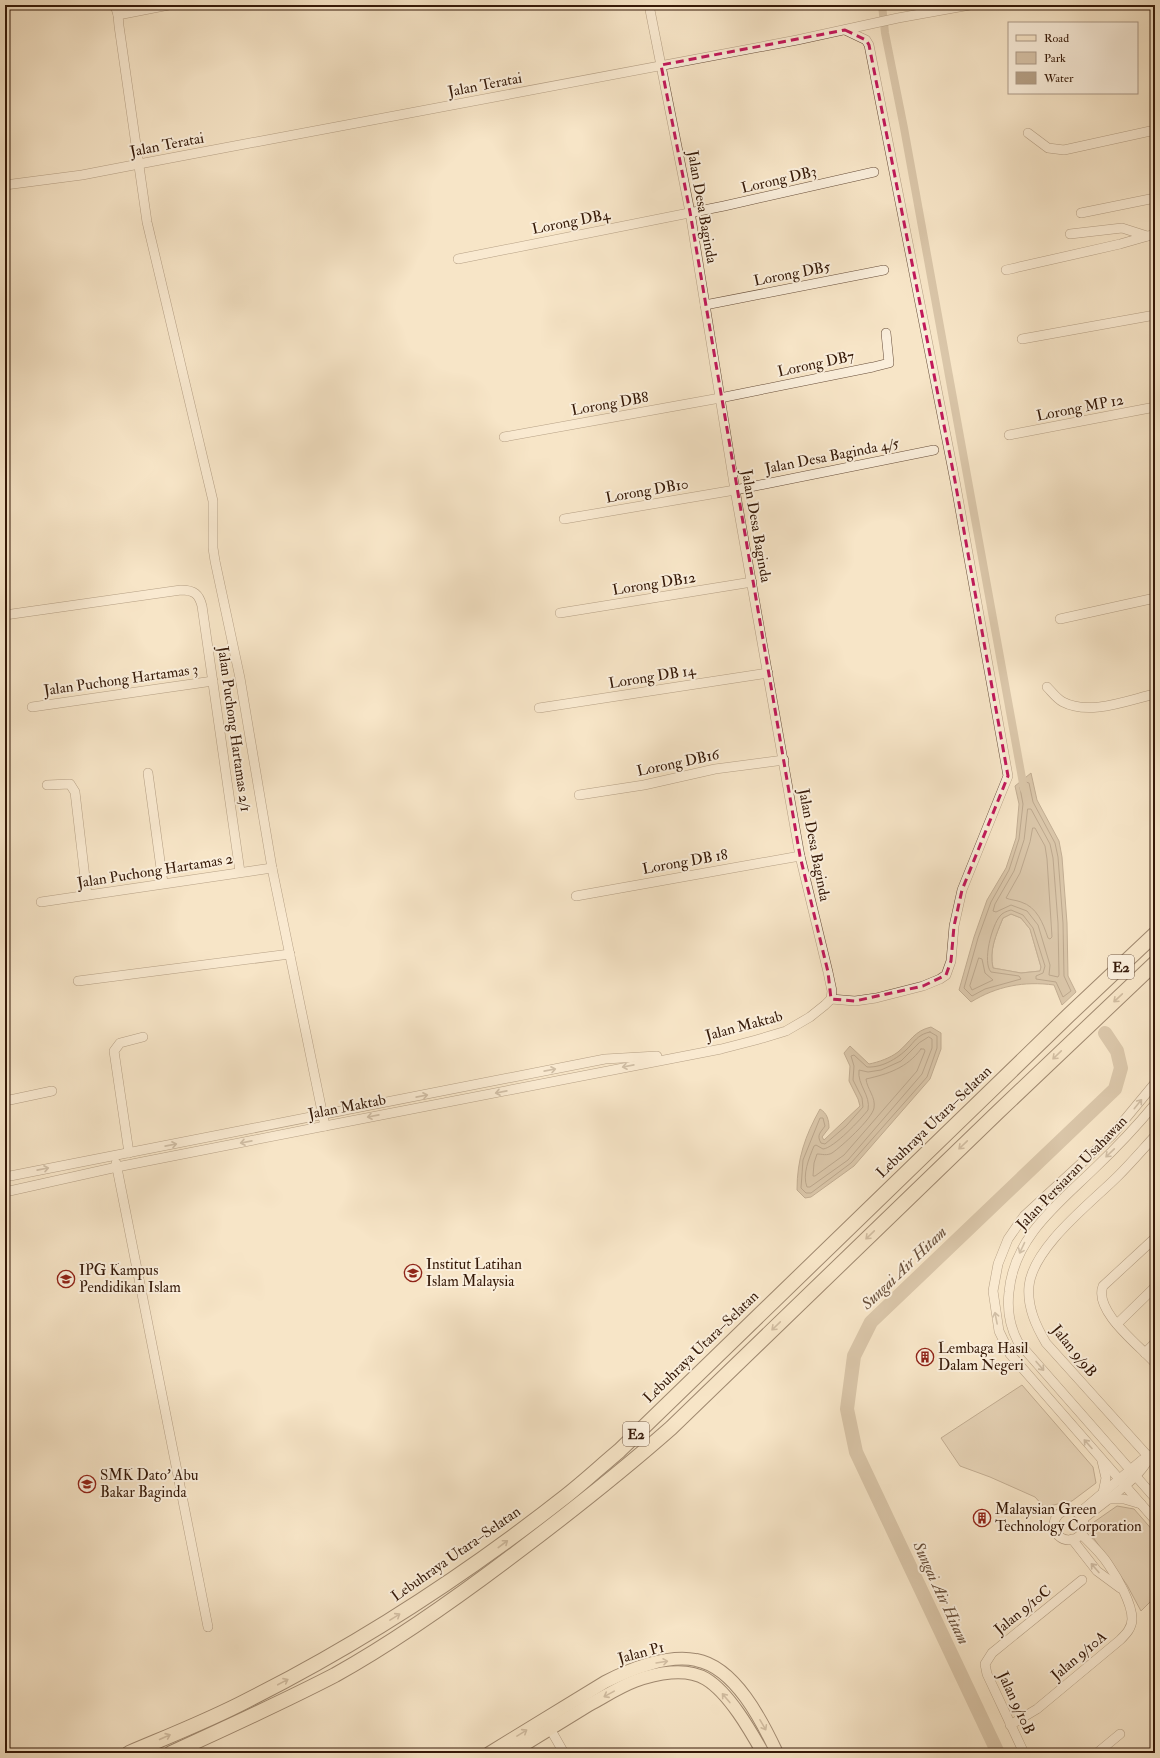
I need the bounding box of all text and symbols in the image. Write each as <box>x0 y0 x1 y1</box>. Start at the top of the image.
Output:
legend <box>1008 22 1138 94</box>
text: Road <box>1044 31 1069 46</box>
text: Park <box>1044 51 1066 66</box>
street label: Jalan Teratai <box>445 69 524 103</box>
text: Water <box>1043 71 1074 86</box>
street label: Jalan Teratai <box>127 129 206 163</box>
street label: Jalan Desa Baginda <box>682 148 721 266</box>
street label: Lorong DB3 <box>739 162 819 198</box>
street label: Lorong DB4 <box>530 205 613 239</box>
street label: Lorong DB5 <box>752 257 832 291</box>
street label: Lorong DB7 <box>776 347 856 381</box>
street label: Lorong DB8 <box>570 388 650 420</box>
street label: Lorong MP 12 <box>1035 390 1126 426</box>
street label: Jalan Desa Baginda 4/5 <box>762 434 901 480</box>
street label: Jalan Desa Baginda <box>736 467 775 585</box>
street label: Lorong DB10 <box>604 474 690 508</box>
street label: Lorong DB12 <box>611 568 697 600</box>
street label: Jalan Puchong Hartamas 2/1 <box>212 644 255 813</box>
street label: Jalan Puchong Hartamas 3 <box>42 660 200 701</box>
street label: Lorong DB 14 <box>607 661 698 693</box>
street label: Lorong DB16 <box>635 745 722 781</box>
street label: Jalan Desa Baginda <box>793 786 834 904</box>
street label: Lorong DB 18 <box>641 845 729 879</box>
street label: Jalan Puchong Hartamas 2 <box>75 849 235 894</box>
road number: E2 <box>1108 955 1134 979</box>
one-way arrow <box>1113 993 1123 1002</box>
street label: Jalan Maktab <box>703 1007 785 1047</box>
one-way arrow <box>1052 1050 1062 1060</box>
street label: Lebuhraya Utara–Selatan <box>872 1062 996 1182</box>
one-way arrow <box>622 1063 635 1071</box>
one-way arrow <box>543 1066 556 1074</box>
one-way arrow <box>495 1088 508 1096</box>
street label: Jalan Maktab <box>306 1090 388 1125</box>
one-way arrow <box>415 1091 428 1099</box>
one-way arrow <box>1134 1099 1143 1110</box>
street label: Jalan Persiaran Usahawan <box>1012 1112 1132 1236</box>
one-way arrow <box>367 1113 380 1121</box>
one-way arrow <box>240 1138 253 1146</box>
one-way arrow <box>164 1140 177 1148</box>
one-way arrow <box>958 1140 968 1150</box>
one-way arrow <box>1105 1149 1115 1158</box>
one-way arrow <box>36 1165 49 1173</box>
water label: Sungai Air Hitam <box>856 1222 951 1314</box>
one-way arrow <box>865 1230 875 1240</box>
one-way arrow <box>1018 1242 1025 1254</box>
place label: Institut Latihan Islam Malaysia <box>426 1255 522 1291</box>
place label: IPG Kampus Pendidikan Islam <box>79 1261 181 1297</box>
school or university icon: Institut Latihan Islam Malaysia <box>403 1263 423 1283</box>
school or university icon: IPG Kampus Pendidikan Islam <box>56 1269 76 1289</box>
street label: Lebuhraya Utara–Selatan <box>639 1287 763 1407</box>
one-way arrow <box>992 1312 1000 1325</box>
street label: Jalan 9/9B <box>1046 1320 1101 1382</box>
one-way arrow <box>771 1321 782 1330</box>
place label: Lembaga Hasil Dalam Negeri <box>938 1339 1029 1375</box>
building icon: Lembaga Hasil Dalam Negeri <box>915 1347 935 1367</box>
one-way arrow <box>1035 1361 1044 1372</box>
road number: E2 <box>623 1422 649 1446</box>
one-way arrow <box>1084 1439 1093 1449</box>
place label: SMK Dato’ Abu Bakar Baginda <box>100 1466 199 1502</box>
school or university icon: SMK Dato’ Abu Bakar Baginda <box>77 1474 97 1494</box>
place label: Malaysian Green Technology Corporation <box>995 1500 1142 1537</box>
street label: Lebuhraya Utara–Selatan <box>388 1502 525 1606</box>
building icon: Malaysian Green Technology Corporation <box>972 1508 992 1528</box>
water label: Sungai Air Hitam <box>908 1538 974 1648</box>
one-way arrow <box>497 1540 508 1548</box>
one-way arrow <box>1090 1562 1099 1573</box>
street label: Jalan 9/10C <box>990 1581 1056 1640</box>
one-way arrow <box>389 1613 400 1621</box>
street label: Jalan 9/10A <box>1047 1627 1112 1686</box>
street label: Jalan P1 <box>615 1638 666 1669</box>
one-way arrow <box>655 1658 668 1666</box>
street label: Jalan 9/10B <box>992 1668 1039 1738</box>
one-way arrow <box>277 1678 289 1685</box>
one-way arrow <box>603 1691 615 1699</box>
one-way arrow <box>721 1692 730 1703</box>
one-way arrow <box>759 1719 767 1731</box>
one-way arrow <box>516 1728 528 1736</box>
one-way arrow <box>159 1733 171 1740</box>

